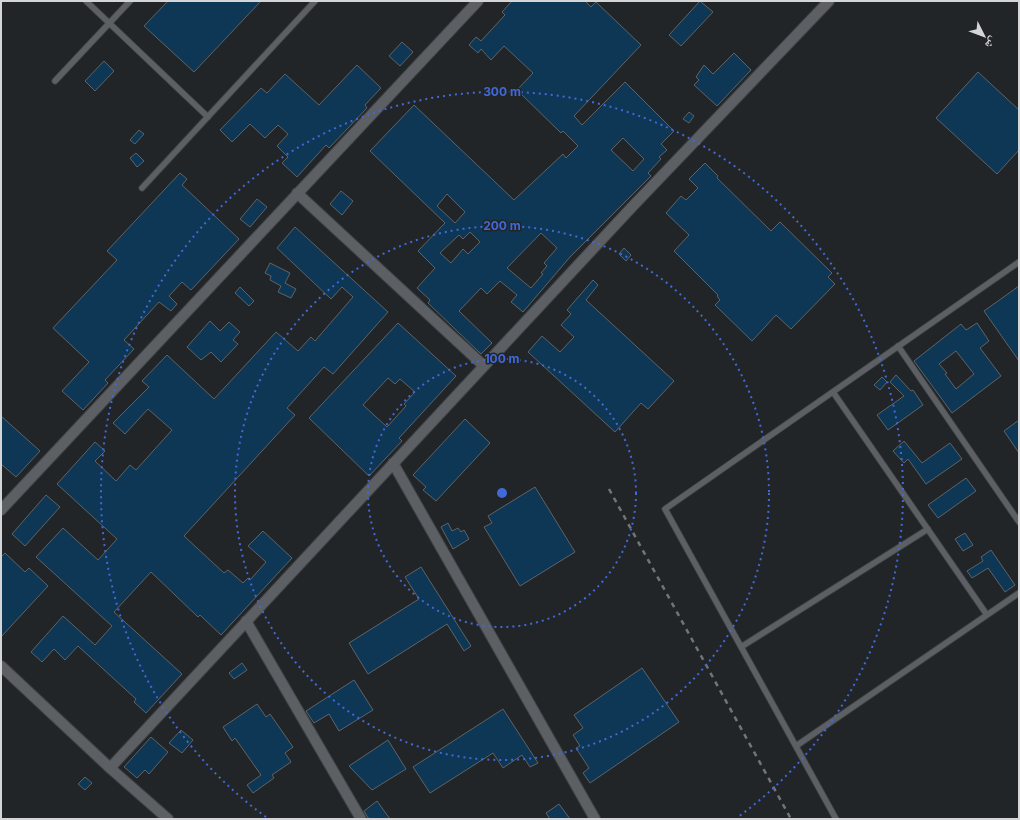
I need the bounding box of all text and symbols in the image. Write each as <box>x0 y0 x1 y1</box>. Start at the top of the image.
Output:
north arrow <box>964 16 1004 56</box>
text: ش <box>981 33 1001 52</box>
text: 300 m <box>483 84 521 99</box>
text: 200 m <box>483 218 521 233</box>
text: 100 m <box>484 351 520 366</box>
centre of rings <box>495 486 509 500</box>

